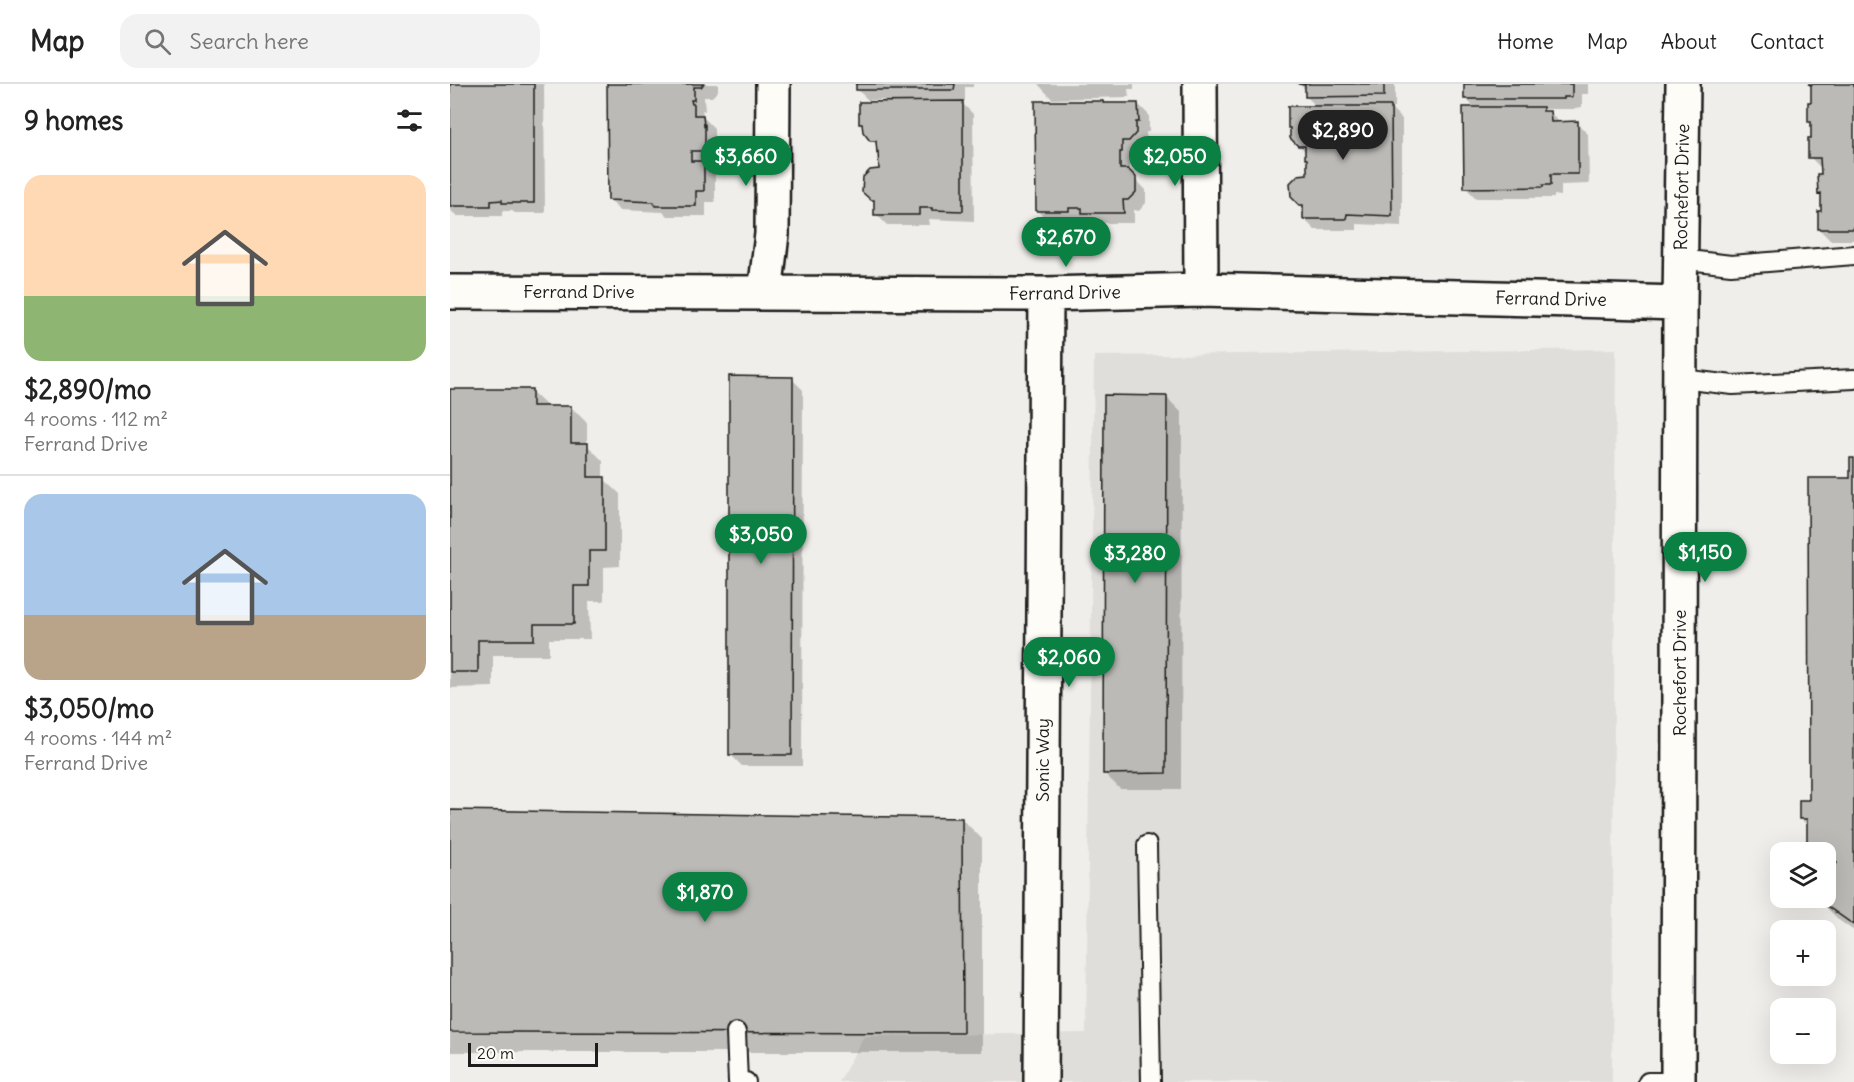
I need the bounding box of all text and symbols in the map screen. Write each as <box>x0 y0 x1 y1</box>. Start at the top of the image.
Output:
search box <box>120 14 540 68</box>
text: Map <box>30 23 84 59</box>
icon: search <box>141 25 174 58</box>
text: Search here <box>189 27 309 55</box>
text: Home <box>1497 28 1554 55</box>
text: Map <box>1587 28 1628 55</box>
text: About <box>1661 28 1717 55</box>
text: Contact <box>1750 28 1824 55</box>
text: 9 homes <box>24 104 123 137</box>
icon: filters <box>393 104 426 137</box>
pin: $2,890 <box>1294 110 1392 161</box>
text: $2,890 <box>1312 117 1374 142</box>
street label: Rochefort Drive <box>1669 123 1694 251</box>
pin: $3,660 <box>697 136 795 187</box>
pin: $2,050 <box>1126 136 1224 187</box>
text: $3,660 <box>715 143 777 168</box>
text: $2,050 <box>1143 143 1207 168</box>
icon: home <box>171 214 279 322</box>
pin: $2,670 <box>1017 217 1115 268</box>
text: $2,670 <box>1036 224 1096 249</box>
street label: Ferrand Drive <box>523 280 635 303</box>
street label: Ferrand Drive <box>1009 280 1121 305</box>
street label: Ferrand Drive <box>1495 286 1607 311</box>
text: $2,890/mo <box>24 373 151 406</box>
text: 4 rooms · 112 m² <box>24 406 168 431</box>
text: Ferrand Drive <box>24 431 148 456</box>
pin: $3,050 <box>712 514 810 565</box>
text: $3,050 <box>729 521 793 546</box>
pin: $1,150 <box>1656 532 1754 583</box>
icon: home <box>171 533 279 641</box>
pin: $3,280 <box>1086 533 1184 584</box>
text: $1,150 <box>1678 539 1732 564</box>
text: $3,280 <box>1104 540 1166 565</box>
street label: Rochefort Drive <box>1668 610 1691 736</box>
pin: $2,060 <box>1020 637 1118 688</box>
text: $2,060 <box>1037 644 1101 669</box>
text: $3,050/mo <box>24 692 154 725</box>
street label: Sonic Way <box>1031 718 1054 802</box>
text: 4 rooms · 144 m² <box>24 725 172 750</box>
text: Ferrand Drive <box>24 750 148 775</box>
map controls <box>1770 842 1836 1064</box>
button: layers <box>1770 842 1836 908</box>
pin: $1,870 <box>656 872 754 923</box>
text: $1,870 <box>676 879 734 904</box>
button: + <box>1770 920 1836 986</box>
button: − <box>1770 998 1836 1064</box>
scale bar <box>468 1040 598 1068</box>
text: 20 m <box>477 1043 514 1063</box>

